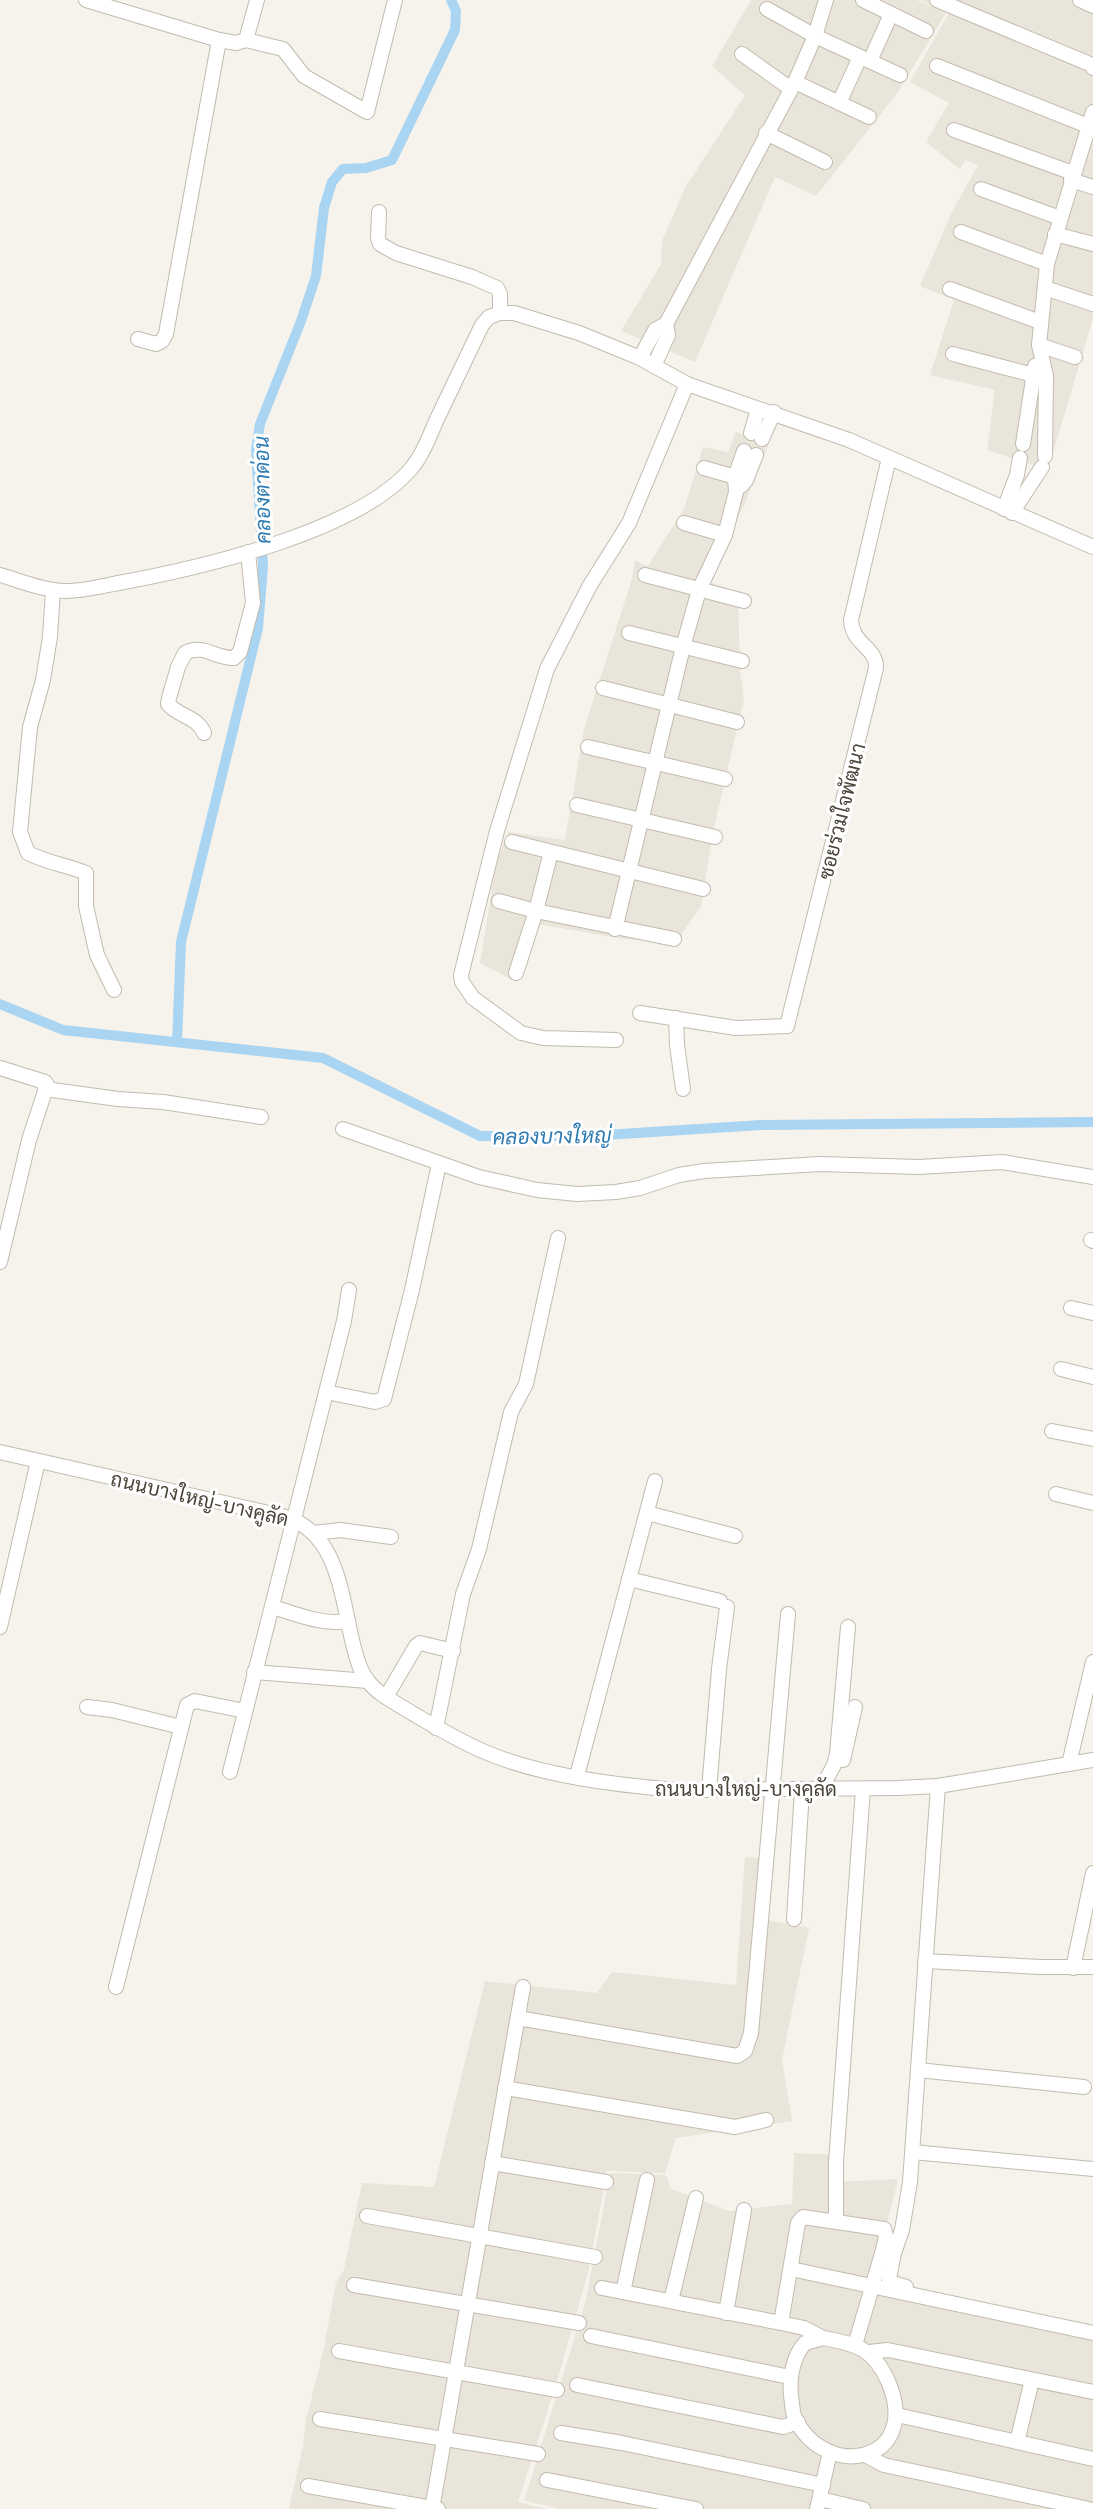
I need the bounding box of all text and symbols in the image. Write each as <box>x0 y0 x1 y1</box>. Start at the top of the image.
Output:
water label: คลองตาด่อน <box>248 435 274 544</box>
street label: ซอยร่วมใจพัฒนา <box>812 740 870 882</box>
water label: คลองบางใหญ่ <box>492 1121 613 1150</box>
street label: ถนนบางใหญ่-บางคูลัด <box>108 1466 291 1534</box>
street label: ถนนบางใหญ่-บางคูลัด <box>655 1776 837 1804</box>

